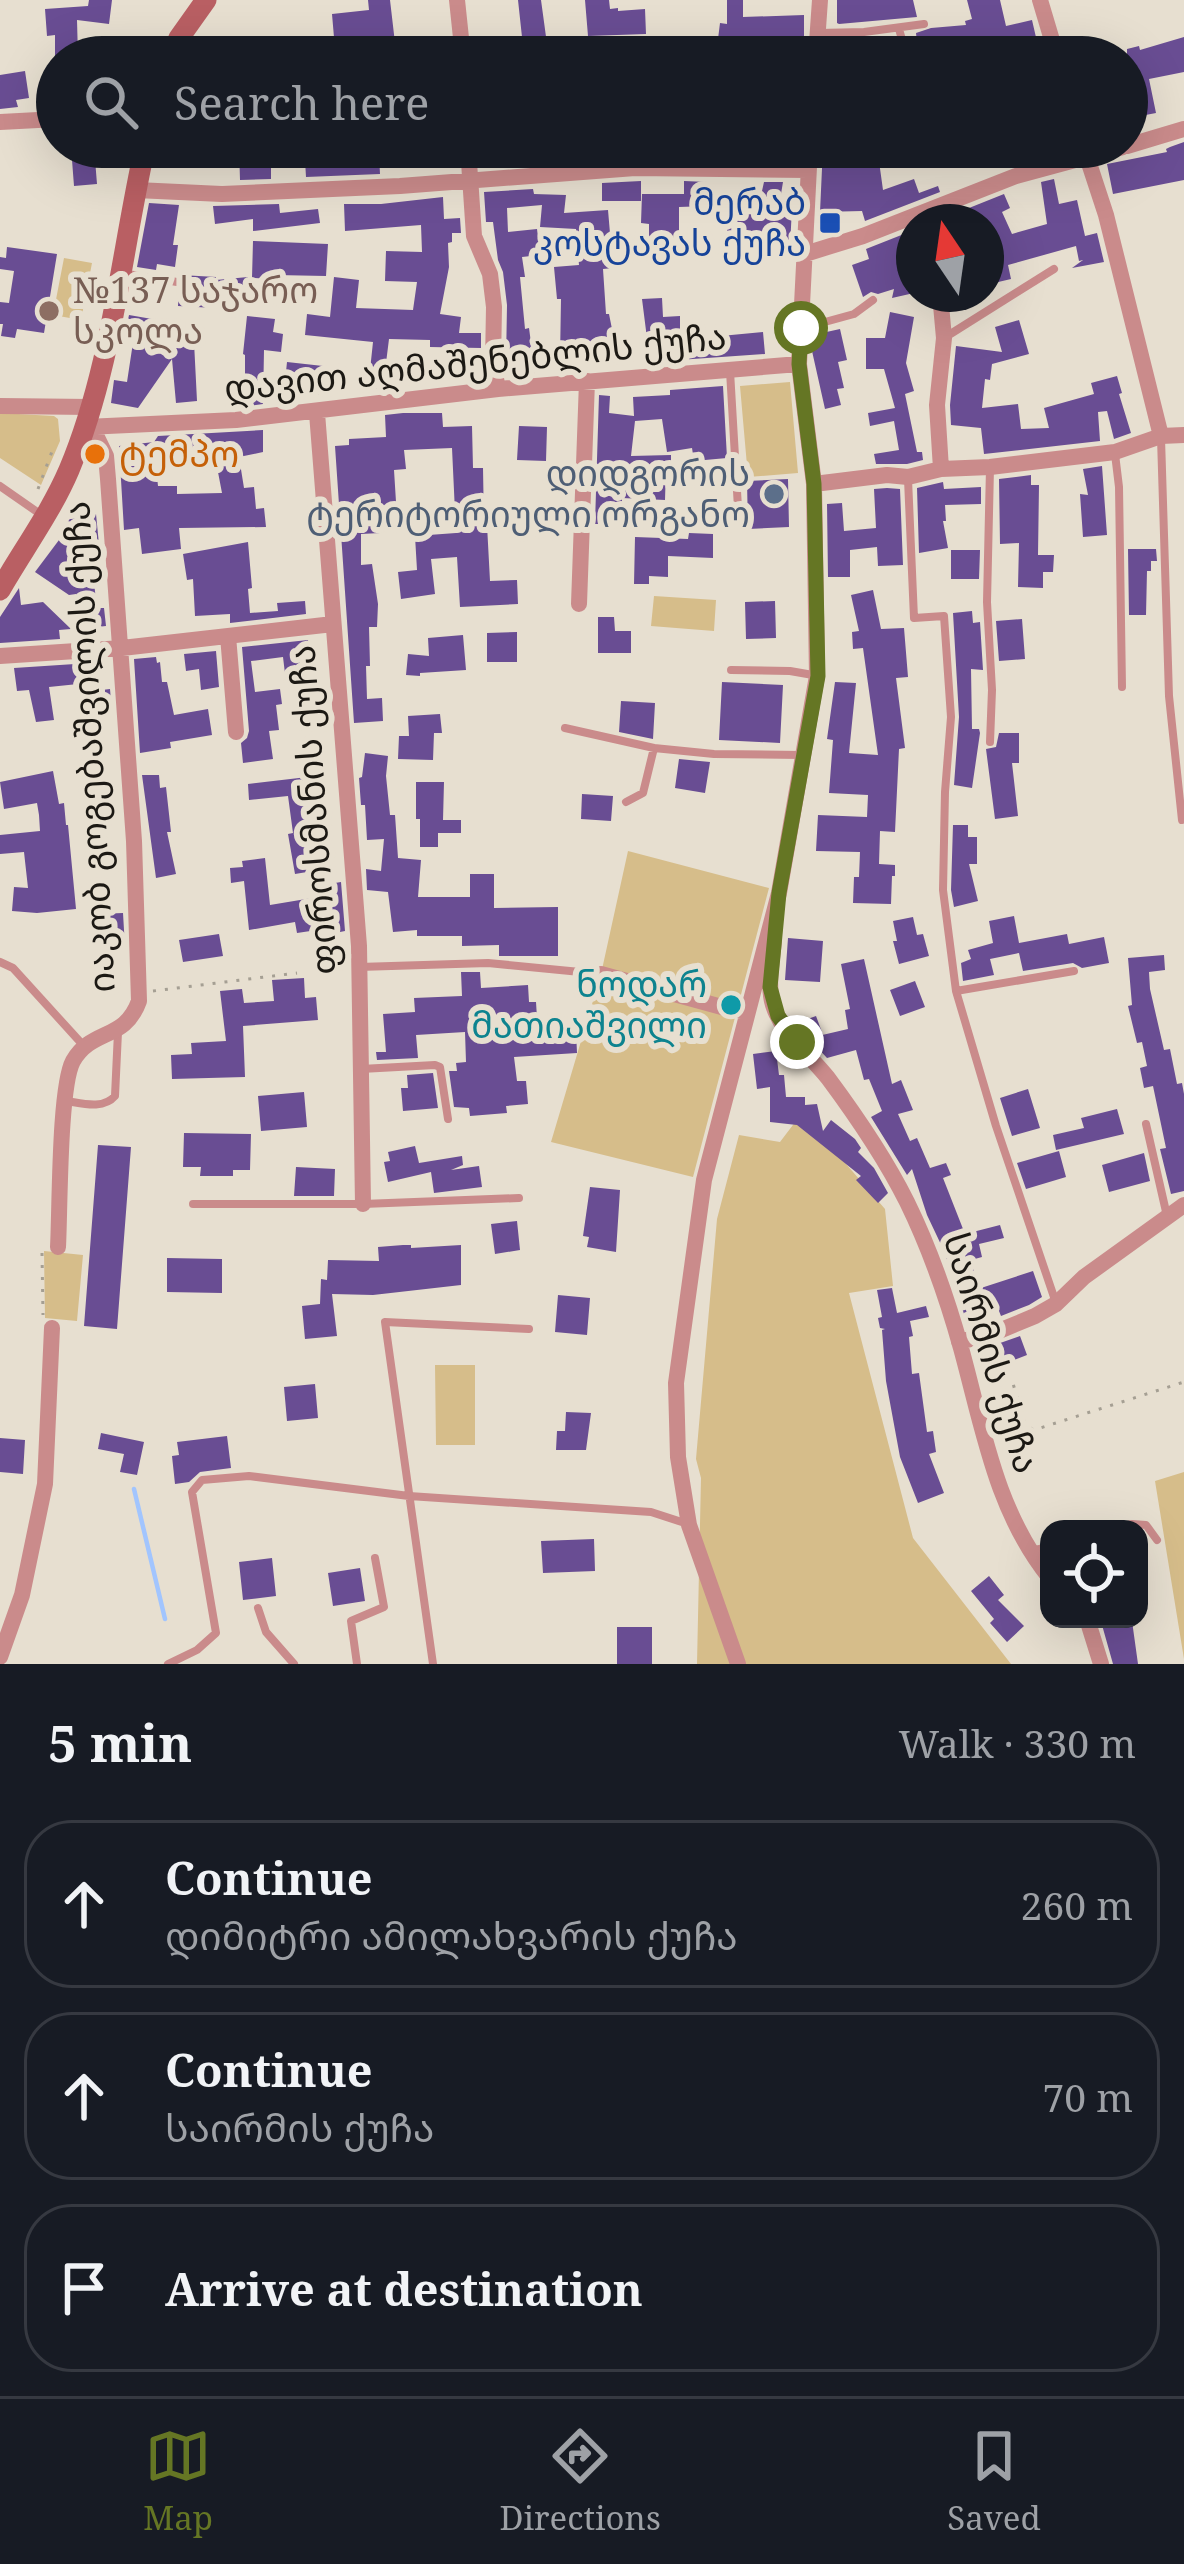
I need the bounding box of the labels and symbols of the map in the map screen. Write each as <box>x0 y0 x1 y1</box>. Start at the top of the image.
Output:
place label: მერაბ კოსტავას ქუჩა <box>533 177 806 267</box>
north arrow <box>896 204 1004 312</box>
marker: მერაბ კოსტავას ქუჩა <box>817 210 843 236</box>
place label: №137 საჯარო სკოლა <box>73 265 318 355</box>
marker: №137 საჯარო სკოლა <box>36 298 62 324</box>
route start <box>774 301 828 355</box>
street label: დავით აღმაშენებლის ქუჩა <box>221 311 728 412</box>
place label: ტემპო <box>119 429 239 478</box>
marker: ტემპო <box>82 441 108 467</box>
place label: დიდგორის ტერიტორიული ორგანო <box>306 448 750 538</box>
marker: დიდგორის ტერიტორიული ორგანო <box>761 481 787 507</box>
street label: იაკობ გოგებაშვილის ქუჩა <box>51 500 126 994</box>
street label: ფიროსმანის ქუჩა <box>277 644 348 977</box>
place label: ნოდარ მათიაშვილი <box>471 959 707 1049</box>
marker: ნოდარ მათიაშვილი <box>718 992 744 1018</box>
route end <box>770 1015 824 1069</box>
street label: საირმის ქუჩა <box>933 1227 1052 1479</box>

